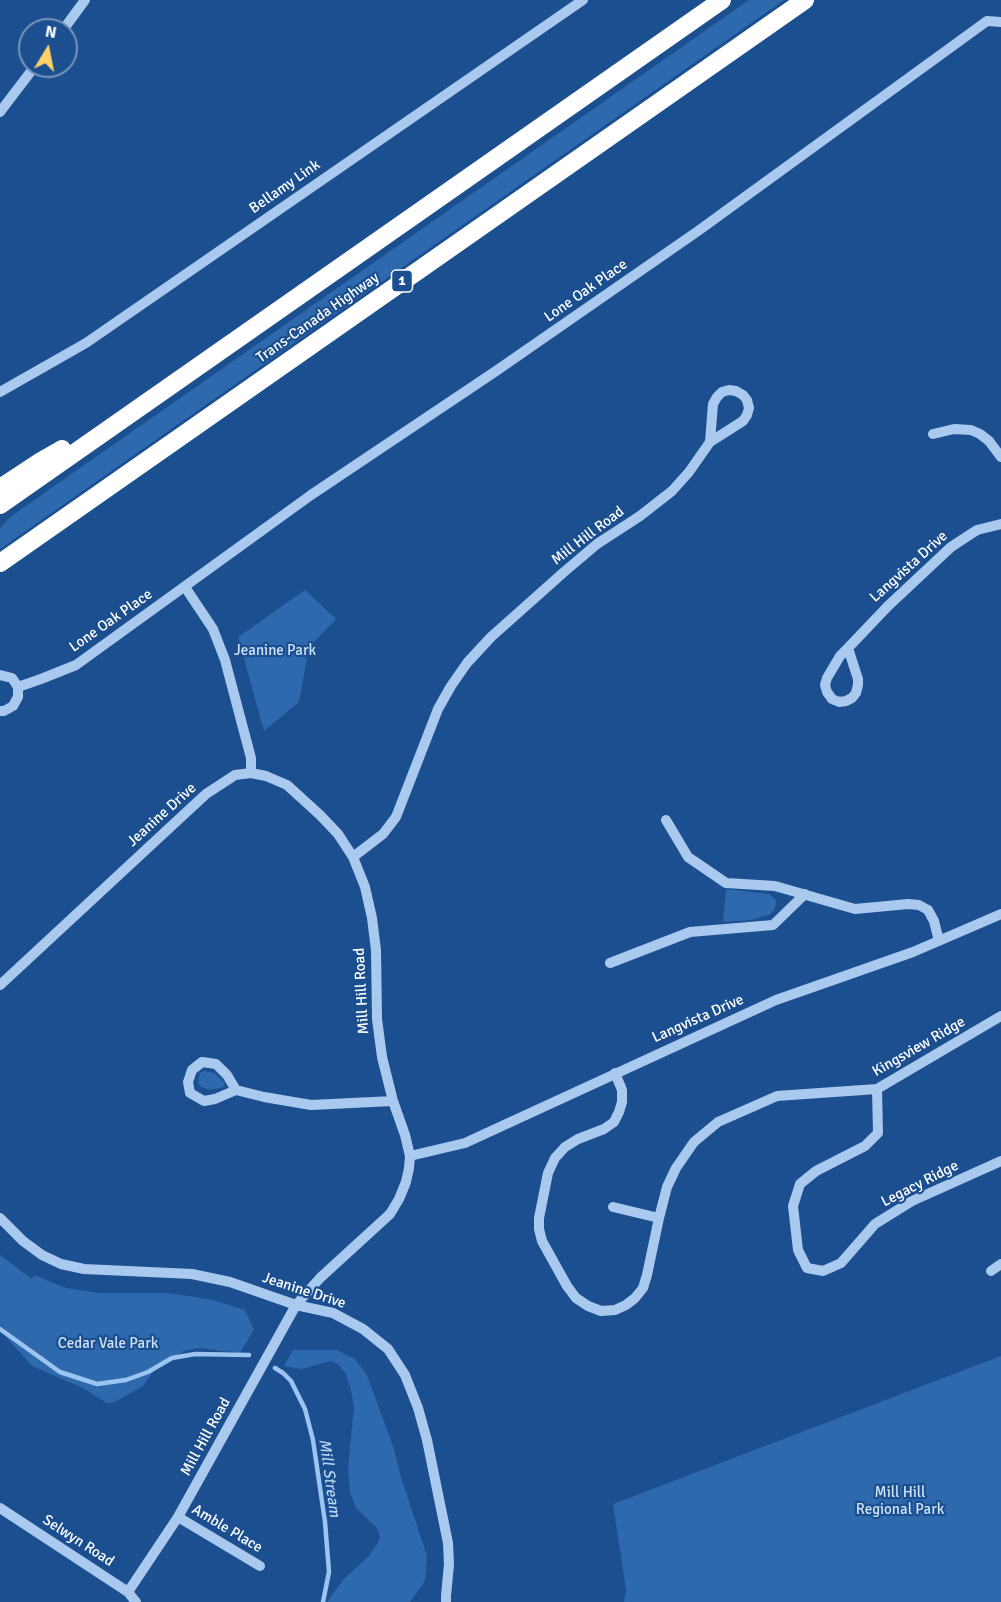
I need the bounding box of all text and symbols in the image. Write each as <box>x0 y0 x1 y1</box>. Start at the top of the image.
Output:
north arrow <box>18 18 78 78</box>
text: N <box>44 21 58 43</box>
street label: Bellamy Link <box>246 156 324 218</box>
street label: Lone Oak Place <box>541 256 631 326</box>
street label: Trans-Canada Highway <box>253 269 383 367</box>
road number: 1 <box>392 270 412 292</box>
street label: Mill Hill Road <box>548 503 628 569</box>
street label: Langvista Drive <box>866 527 952 607</box>
street label: Lone Oak Place <box>66 586 156 656</box>
park label: Jeanine Park <box>234 642 316 660</box>
street label: Jeanine Drive <box>124 779 200 851</box>
street label: Mill Hill Road <box>351 947 373 1035</box>
street label: Langvista Drive <box>649 991 747 1047</box>
street label: Kingsview Ridge <box>869 1013 969 1081</box>
street label: Legacy Ridge <box>878 1157 962 1211</box>
street label: Jeanine Drive <box>260 1269 348 1313</box>
park label: Cedar Vale Park <box>58 1335 158 1353</box>
street label: Mill Hill Road <box>177 1395 235 1479</box>
water label: Mill Stream <box>314 1438 344 1518</box>
park label: Mill Hill Regional Park <box>856 1484 944 1519</box>
street label: Amble Place <box>188 1501 266 1557</box>
street label: Selwyn Road <box>39 1511 117 1571</box>

